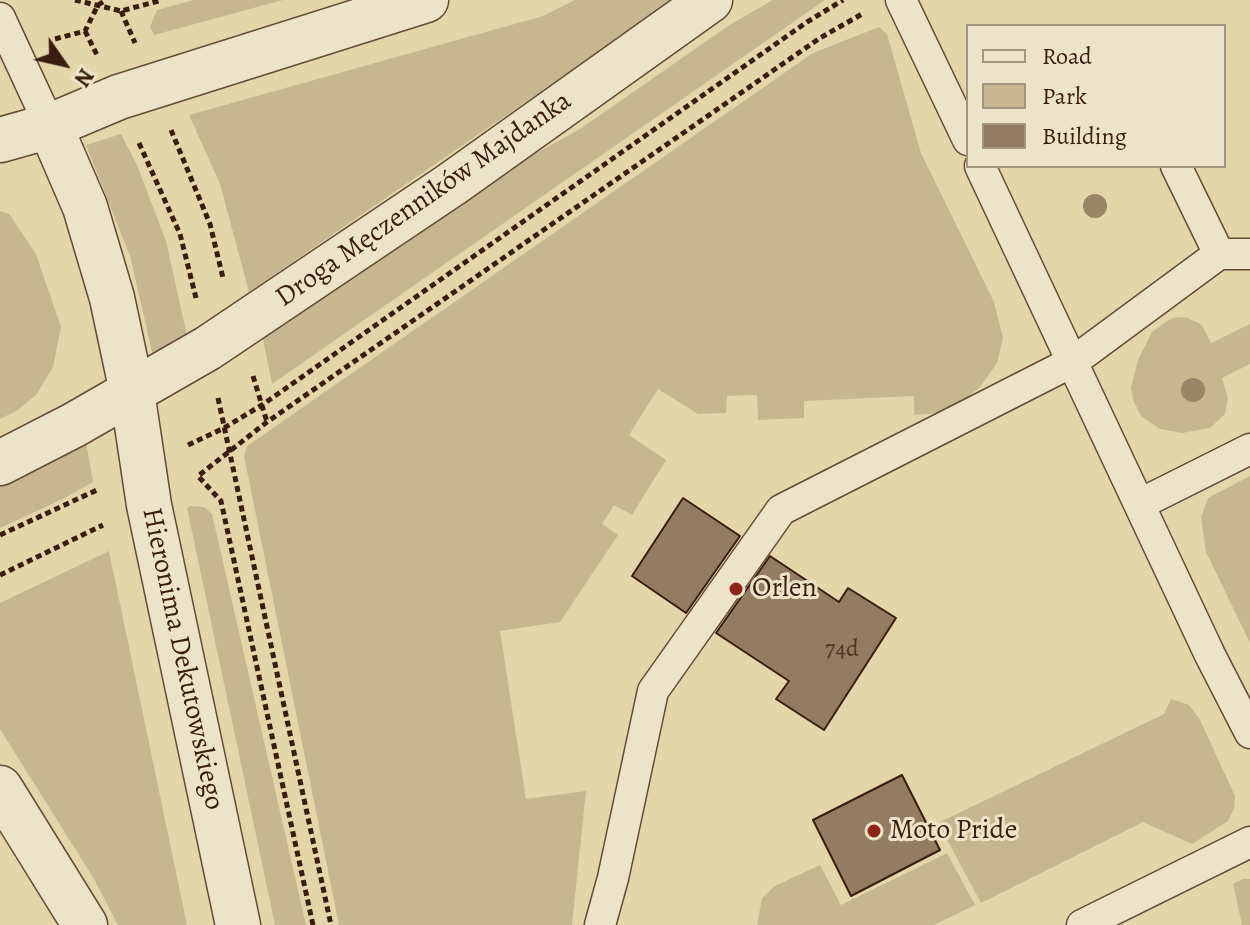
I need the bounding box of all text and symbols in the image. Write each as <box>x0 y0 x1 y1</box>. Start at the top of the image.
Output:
north arrow <box>24 24 104 104</box>
legend <box>966 24 1226 168</box>
text: Road <box>1042 40 1092 72</box>
text: N <box>67 62 101 92</box>
text: Park <box>1042 80 1087 112</box>
street label: Droga Męczenników Majdanka <box>270 85 578 315</box>
text: Building <box>1042 120 1127 152</box>
street label: Hieronima Dekutowskiego <box>134 505 230 813</box>
place label: Orlen <box>752 572 817 606</box>
marker: Orlen <box>727 580 745 598</box>
house number: 74d <box>825 636 859 664</box>
place label: Moto Pride <box>890 814 1017 848</box>
marker: Moto Pride <box>865 822 883 840</box>

